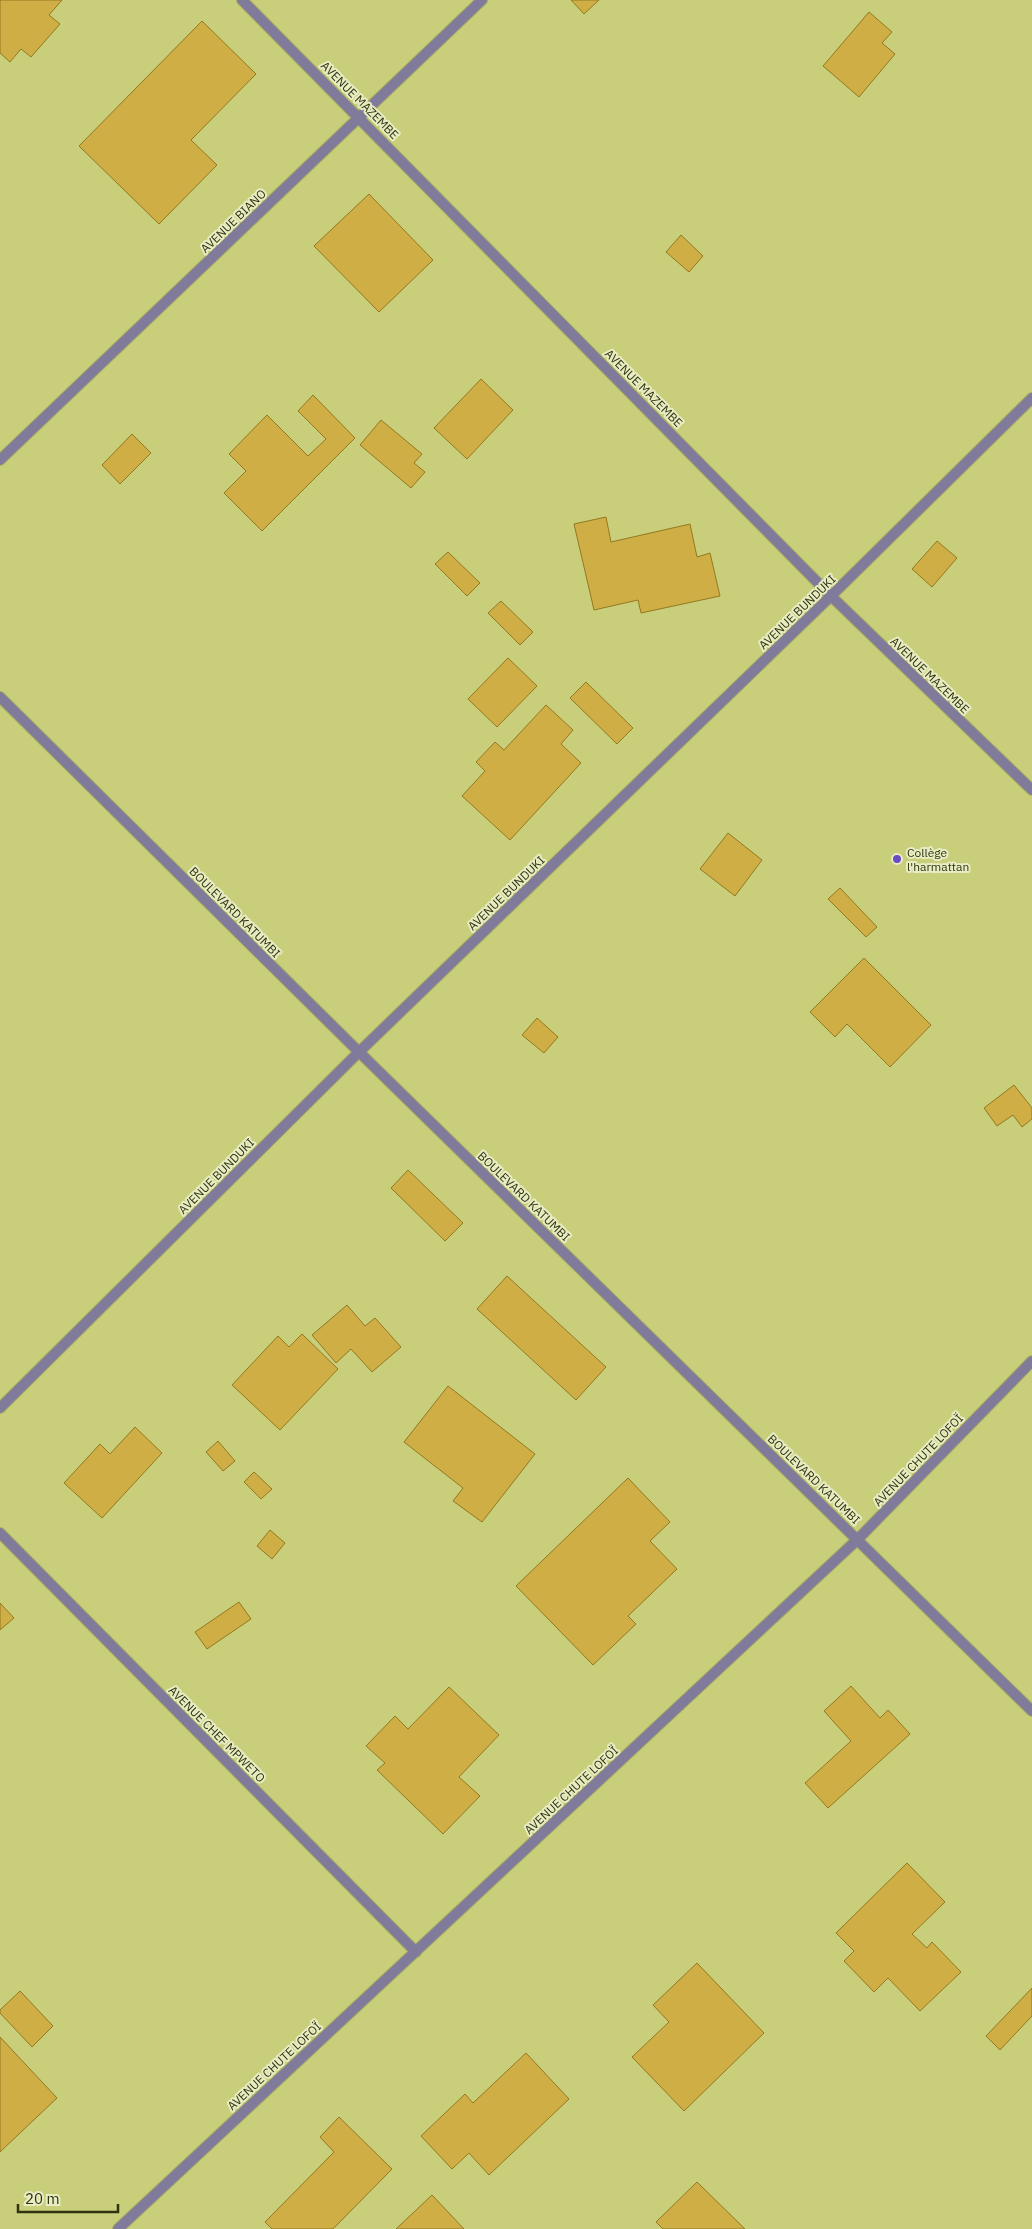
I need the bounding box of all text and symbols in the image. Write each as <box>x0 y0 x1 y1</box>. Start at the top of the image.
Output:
street label: AVENUE MAZEMBE <box>318 58 402 142</box>
street label: AVENUE BIANO <box>197 186 269 256</box>
street label: AVENUE MAZEMBE <box>602 346 686 430</box>
street label: AVENUE BUNDUKI <box>755 571 839 652</box>
street label: AVENUE MAZEMBE <box>887 634 973 716</box>
place label: Collège l'harmattan <box>907 845 969 874</box>
street label: AVENUE BUNDUKI <box>464 852 548 933</box>
marker: Collège l'harmattan <box>891 853 903 865</box>
street label: BOULEVARD KATUMBI <box>186 863 284 961</box>
street label: AVENUE BUNDUKI <box>175 1135 257 1217</box>
street label: BOULEVARD KATUMBI <box>475 1148 573 1244</box>
street label: AVENUE CHUTE LOFOÏ <box>870 1411 966 1509</box>
street label: BOULEVARD KATUMBI <box>765 1431 863 1527</box>
street label: AVENUE CHEF MPWETO <box>166 1683 268 1785</box>
street label: AVENUE CHUTE LOFOÏ <box>521 1743 621 1837</box>
street label: AVENUE CHUTE LOFOÏ <box>224 2019 324 2113</box>
scale bar <box>18 2182 118 2214</box>
text: 20 m <box>25 2189 60 2208</box>

